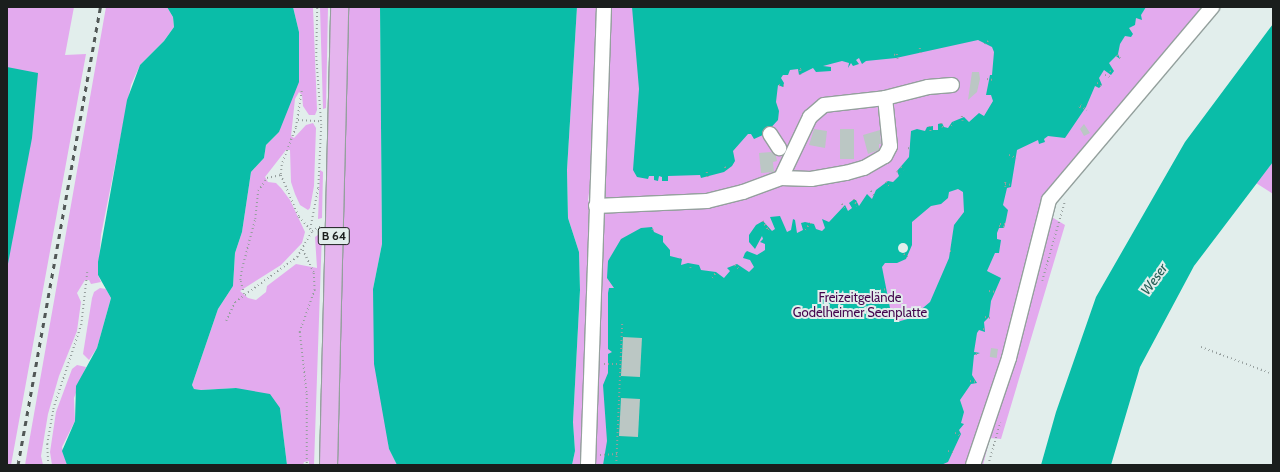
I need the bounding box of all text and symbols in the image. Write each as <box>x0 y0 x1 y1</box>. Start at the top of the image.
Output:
road number: B 64 <box>317 226 351 246</box>
water label: Weser <box>1137 260 1171 298</box>
park label: Freizeitgelände Godelheimer Seenplatte <box>793 290 927 321</box>

